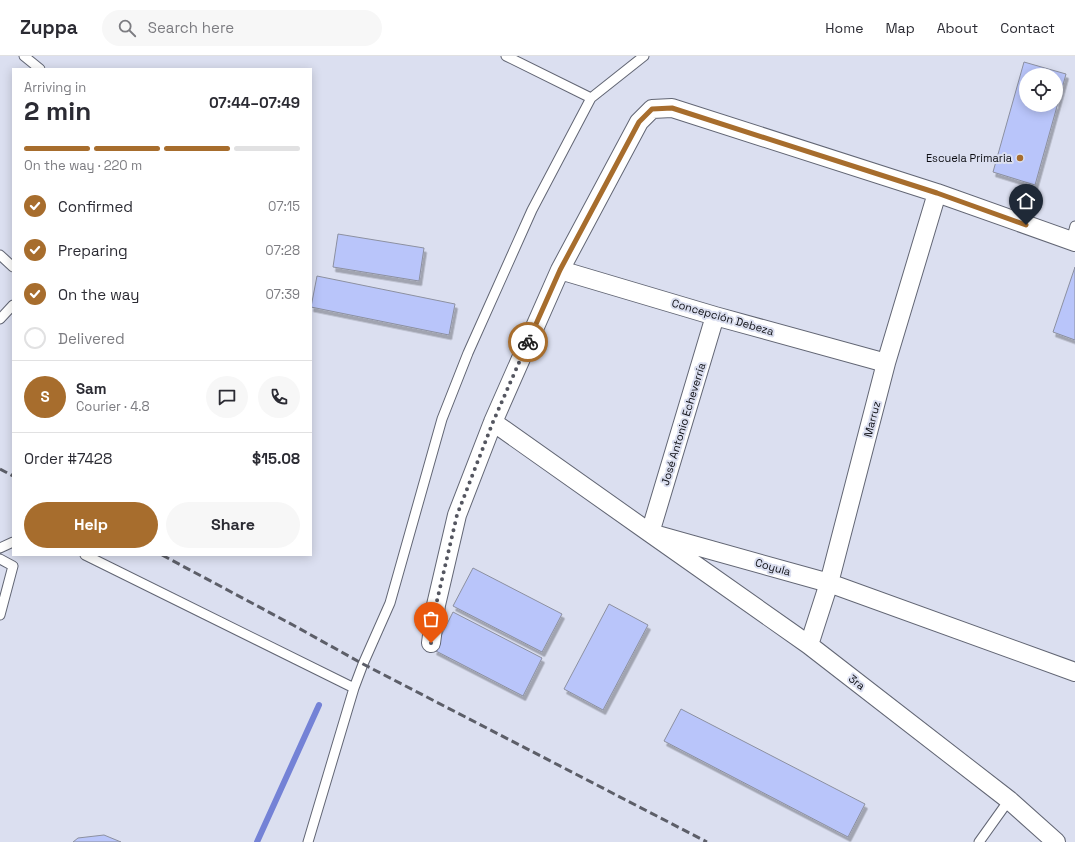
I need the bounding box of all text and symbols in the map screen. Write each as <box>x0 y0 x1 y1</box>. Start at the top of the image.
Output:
search box <box>102 10 382 46</box>
text: Zuppa <box>20 15 78 40</box>
icon: search <box>116 17 138 39</box>
text: Search here <box>148 18 234 37</box>
text: Home <box>825 19 863 37</box>
text: Map <box>885 19 915 37</box>
text: About <box>937 19 978 37</box>
text: Contact <box>1000 19 1055 37</box>
map controls <box>1019 68 1063 112</box>
button: locate <box>1019 68 1063 112</box>
text: Arriving in <box>24 79 86 96</box>
text: 07:44–07:49 <box>209 93 300 112</box>
text: 2 min <box>24 94 91 128</box>
place label: Escuela Primaria <box>926 151 1013 165</box>
marker: Escuela Primaria <box>1015 153 1025 163</box>
text: On the way · 220 m <box>24 157 142 174</box>
pin <box>1009 184 1043 225</box>
icon: home <box>1015 190 1037 212</box>
icon: check <box>24 195 46 217</box>
text: Confirmed <box>58 197 133 216</box>
text: 07:15 <box>268 198 300 215</box>
icon: check <box>24 239 46 261</box>
text: Preparing <box>58 241 128 260</box>
text: 07:28 <box>265 242 300 259</box>
icon: check <box>24 283 46 305</box>
text: On the way <box>58 285 139 304</box>
text: 07:39 <box>265 286 300 303</box>
street label: Concepción Debeza <box>670 296 776 338</box>
courier <box>508 322 548 362</box>
text: Delivered <box>58 329 125 348</box>
icon: bike <box>517 331 539 353</box>
street label: José Antonio Echeverría <box>658 360 709 487</box>
button: chat <box>206 376 248 418</box>
button: phone <box>258 376 300 418</box>
text: Sam <box>76 379 107 398</box>
text: S <box>40 387 50 406</box>
text: Courier · 4.8 <box>76 398 150 415</box>
street label: Marruz <box>861 399 884 438</box>
text: Order #7428 <box>24 449 112 468</box>
text: $15.08 <box>252 449 300 468</box>
button: Help <box>24 502 158 548</box>
button: Share <box>166 502 300 548</box>
street label: Coyula <box>754 555 793 579</box>
pin <box>414 602 448 643</box>
icon: bag <box>420 608 442 630</box>
street label: 3ra <box>846 671 869 693</box>

